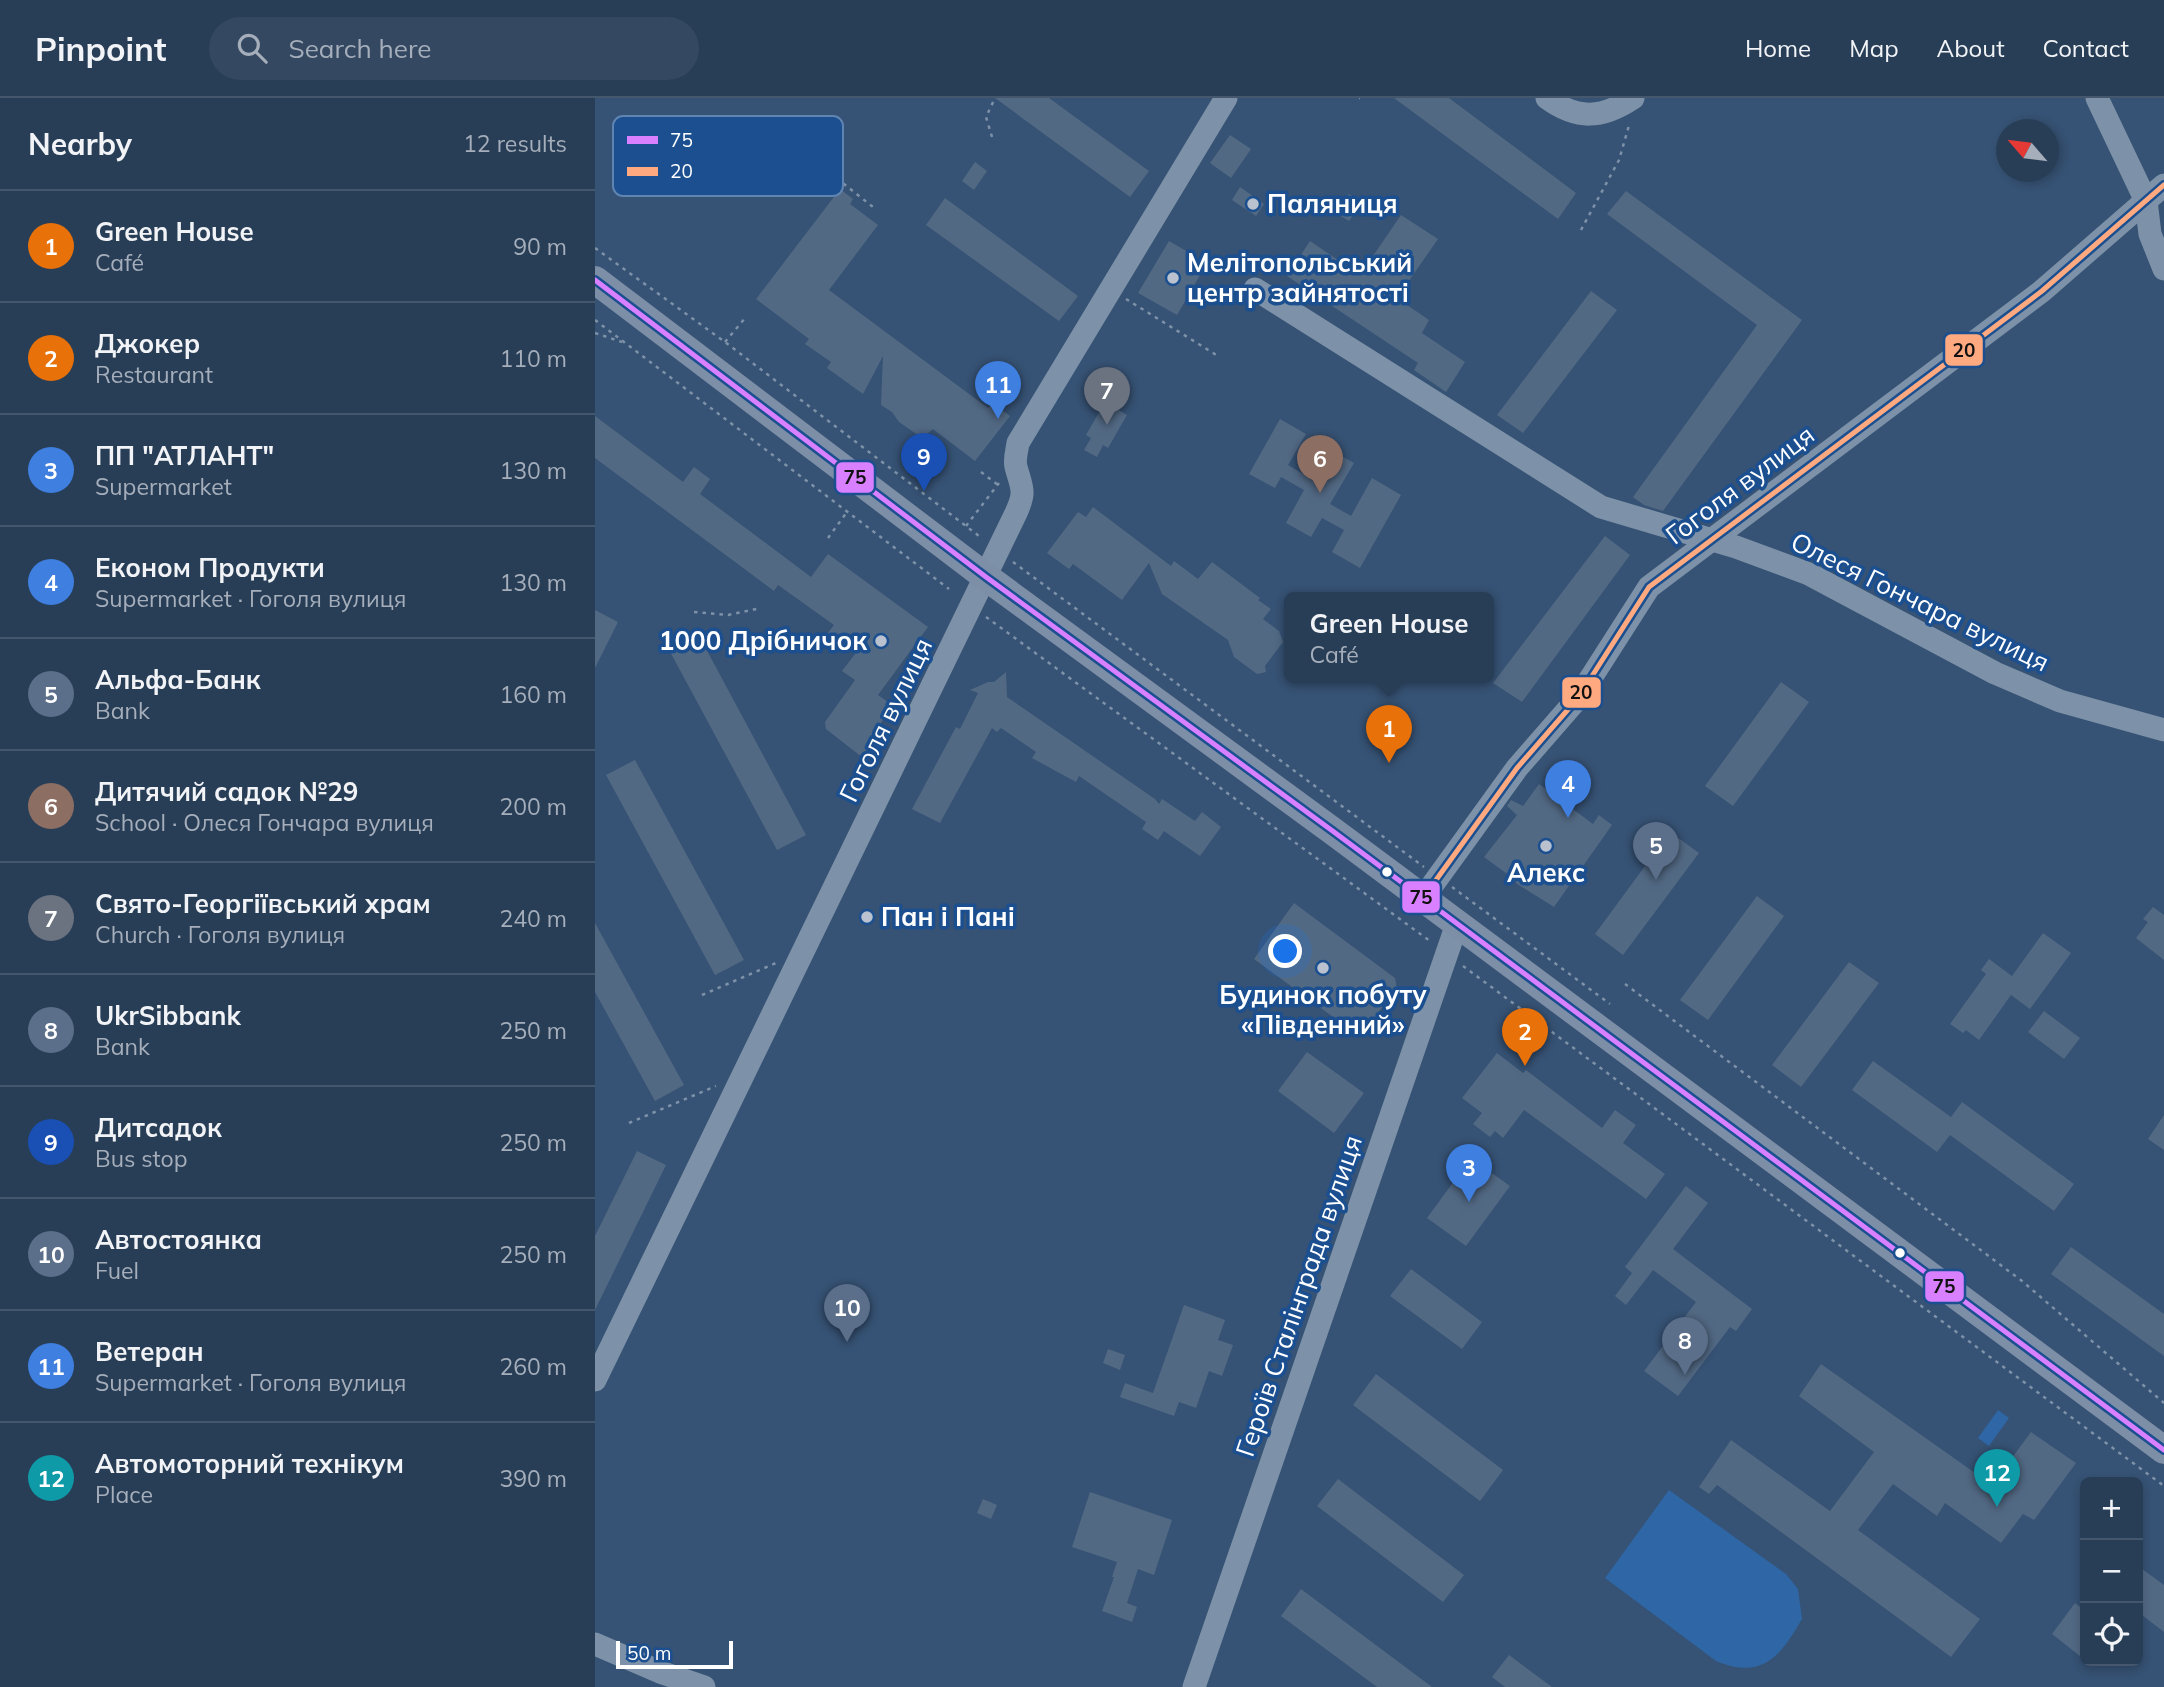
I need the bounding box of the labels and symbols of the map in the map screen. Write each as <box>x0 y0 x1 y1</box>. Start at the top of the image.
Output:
legend <box>613 116 843 196</box>
north arrow <box>1996 119 2059 182</box>
text: 75 <box>670 128 693 152</box>
text: 20 <box>670 159 693 183</box>
place label: Паляниця <box>1267 187 1398 220</box>
marker: Паляниця <box>1245 196 1261 212</box>
place label: Мелітопольський центр зайнятості <box>1187 246 1412 309</box>
marker: Мелітопольський центр зайнятості <box>1165 270 1181 286</box>
line badge: 20 <box>1944 333 1984 367</box>
text: 20 <box>1953 338 1975 362</box>
pin: 11 <box>975 361 1021 419</box>
pin: 7 <box>1084 367 1130 425</box>
street label: Гоголя вулиця <box>1659 418 1821 551</box>
pin: 9 <box>901 433 947 491</box>
pin: 6 <box>1297 435 1343 493</box>
line badge: 75 <box>835 461 875 494</box>
text: 75 <box>844 465 866 489</box>
street label: Олеся Гончара вулиця <box>1786 525 2055 678</box>
place label: 1000 Дрібничок <box>659 624 867 657</box>
street label: Гоголя вулиця <box>832 633 939 807</box>
marker: 1000 Дрібничок <box>873 633 889 649</box>
line badge: 20 <box>1561 676 1602 709</box>
text: 20 <box>1570 680 1592 704</box>
pin: 1 <box>1366 705 1412 763</box>
pin: 4 <box>1545 760 1591 818</box>
pin: 5 <box>1633 822 1679 880</box>
marker: Алекс <box>1538 838 1554 854</box>
place label: Алекс <box>1507 856 1585 889</box>
unlabelled marker <box>1380 865 1394 879</box>
line badge: 75 <box>1401 880 1441 914</box>
text: 75 <box>1410 885 1432 909</box>
place label: Пан і Пані <box>881 900 1015 933</box>
marker: Пан і Пані <box>859 909 875 925</box>
your location <box>1268 934 1302 968</box>
marker: Будинок побуту «Південний» <box>1315 960 1331 976</box>
place label: Будинок побуту «Південний» <box>1219 978 1427 1041</box>
pin: 2 <box>1502 1008 1548 1066</box>
street label: Героїв Сталінграда вулиця <box>1228 1131 1369 1461</box>
pin: 3 <box>1446 1144 1492 1202</box>
unlabelled marker <box>1893 1246 1907 1260</box>
line badge: 75 <box>1924 1270 1965 1303</box>
text: 75 <box>1933 1274 1955 1298</box>
pin: 10 <box>824 1284 870 1342</box>
pin: 8 <box>1662 1317 1708 1375</box>
pin: 12 <box>1974 1449 2020 1507</box>
scale bar <box>616 1638 733 1670</box>

